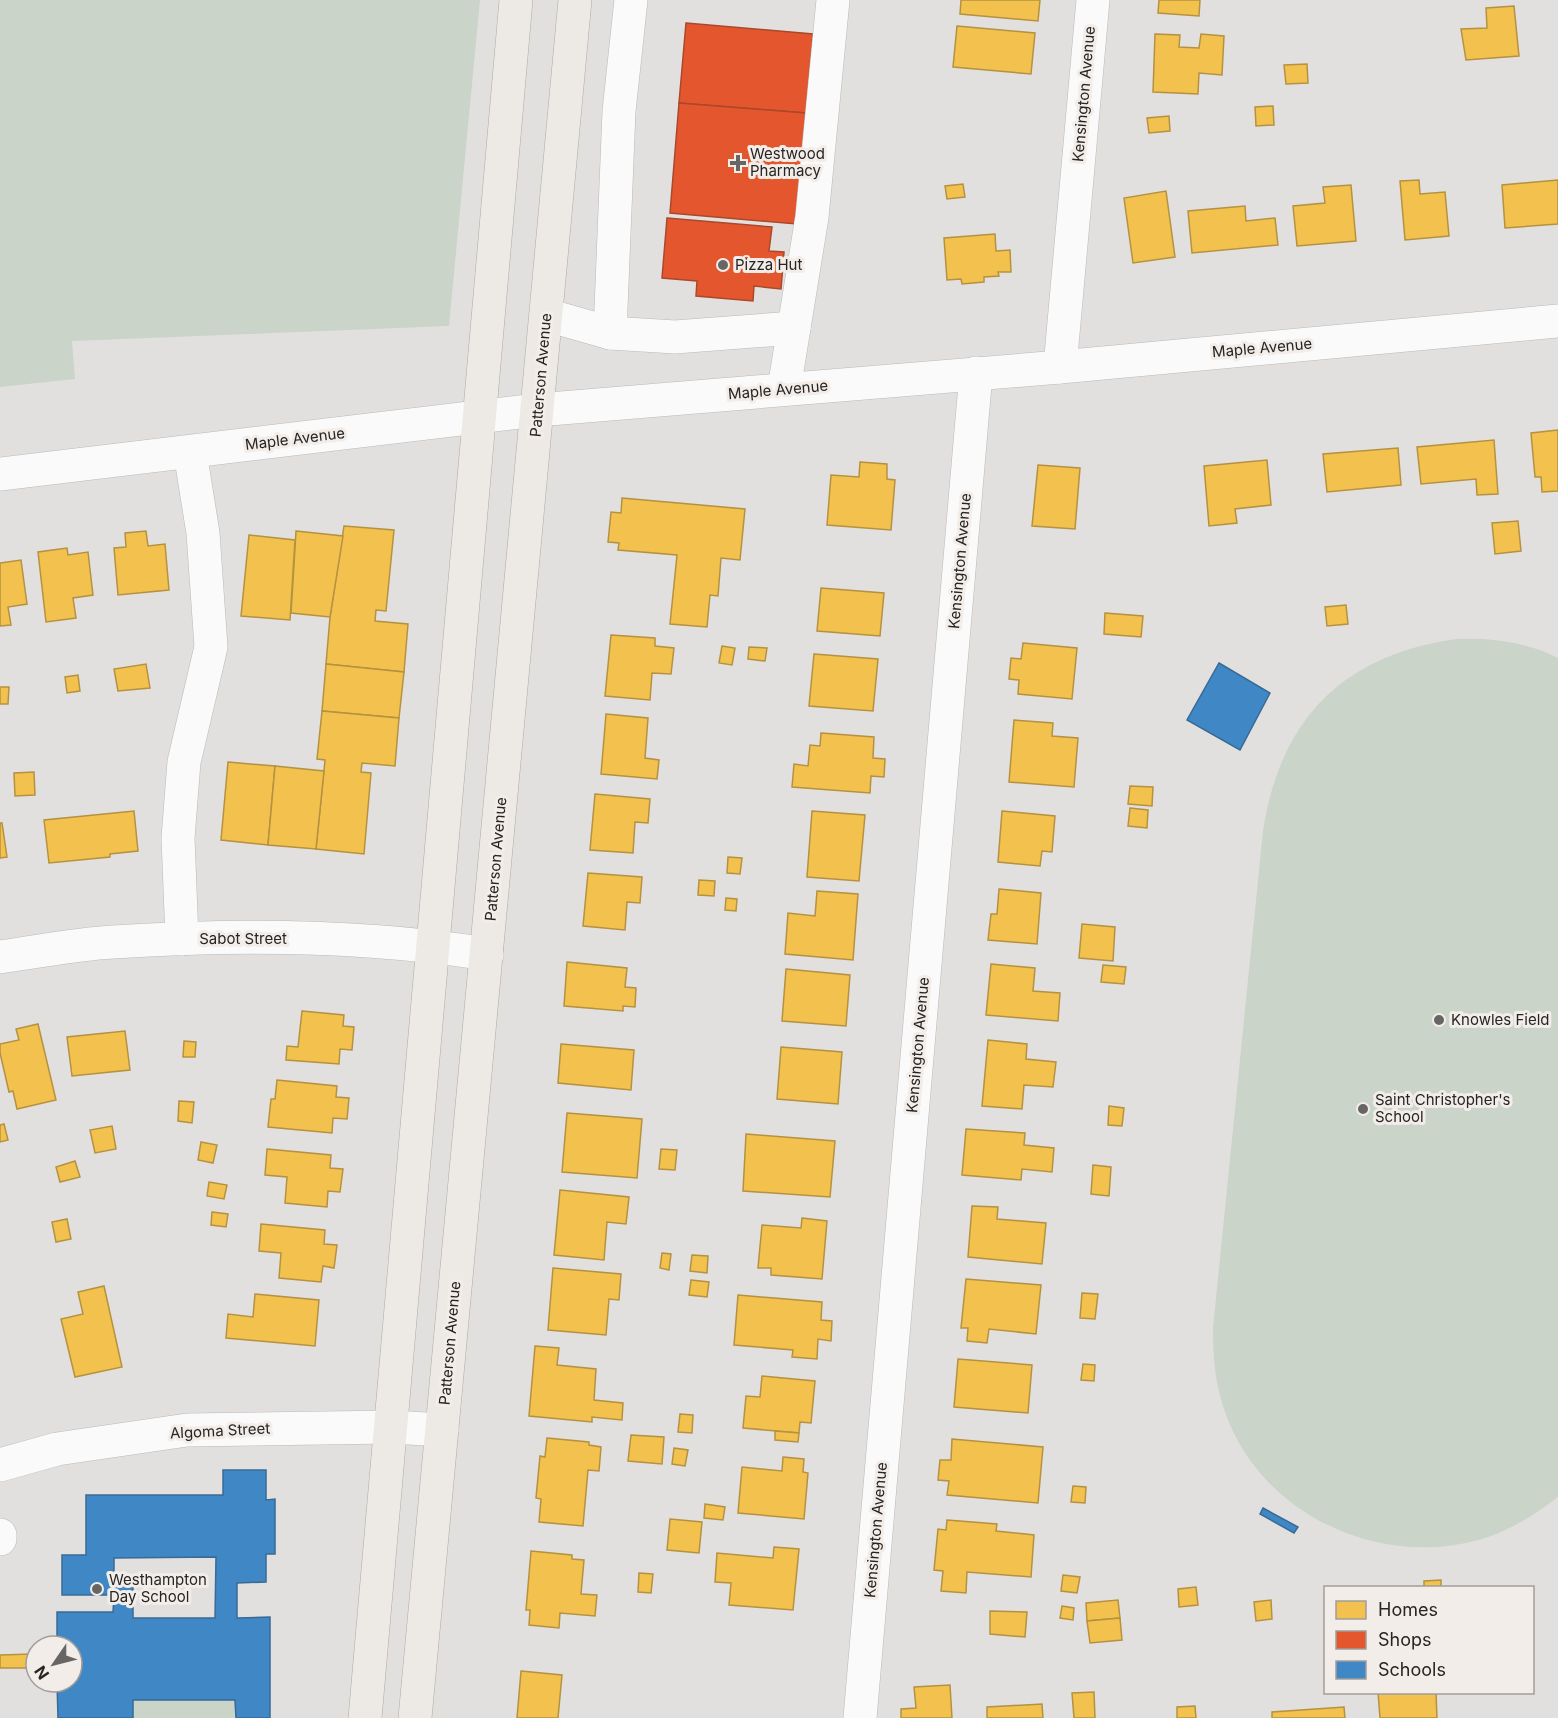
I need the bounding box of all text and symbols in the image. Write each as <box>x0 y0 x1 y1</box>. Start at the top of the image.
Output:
street label: Kensington Avenue <box>1068 25 1099 163</box>
place label: Westwood Pharmacy <box>750 144 825 180</box>
marker: Westwood Pharmacy <box>731 156 745 170</box>
place label: Pizza Hut <box>735 255 802 274</box>
marker: Pizza Hut <box>716 258 730 272</box>
street label: Patterson Avenue <box>526 312 555 438</box>
street label: Maple Avenue <box>1211 334 1313 361</box>
street label: Maple Avenue <box>727 376 829 403</box>
street label: Maple Avenue <box>244 423 346 454</box>
street label: Kensington Avenue <box>944 492 975 630</box>
street label: Patterson Avenue <box>481 796 510 922</box>
street label: Sabot Street <box>199 929 287 948</box>
street label: Kensington Avenue <box>902 976 933 1114</box>
place label: Knowles Field <box>1451 1010 1550 1029</box>
marker: Knowles Field <box>1432 1013 1446 1027</box>
place label: Saint Christopher's School <box>1375 1090 1511 1126</box>
marker: Saint Christopher's School <box>1356 1102 1370 1116</box>
street label: Patterson Avenue <box>435 1280 464 1406</box>
street label: Algoma Street <box>169 1418 271 1443</box>
street label: Kensington Avenue <box>860 1461 891 1599</box>
place label: Westhampton Day School <box>109 1570 207 1606</box>
marker: Westhampton Day School <box>90 1582 104 1596</box>
legend <box>1324 1586 1534 1694</box>
text: Homes <box>1378 1599 1438 1620</box>
text: Shops <box>1378 1629 1432 1650</box>
north arrow <box>24 1634 84 1694</box>
text: Schools <box>1378 1659 1446 1680</box>
text: N <box>30 1662 53 1683</box>

